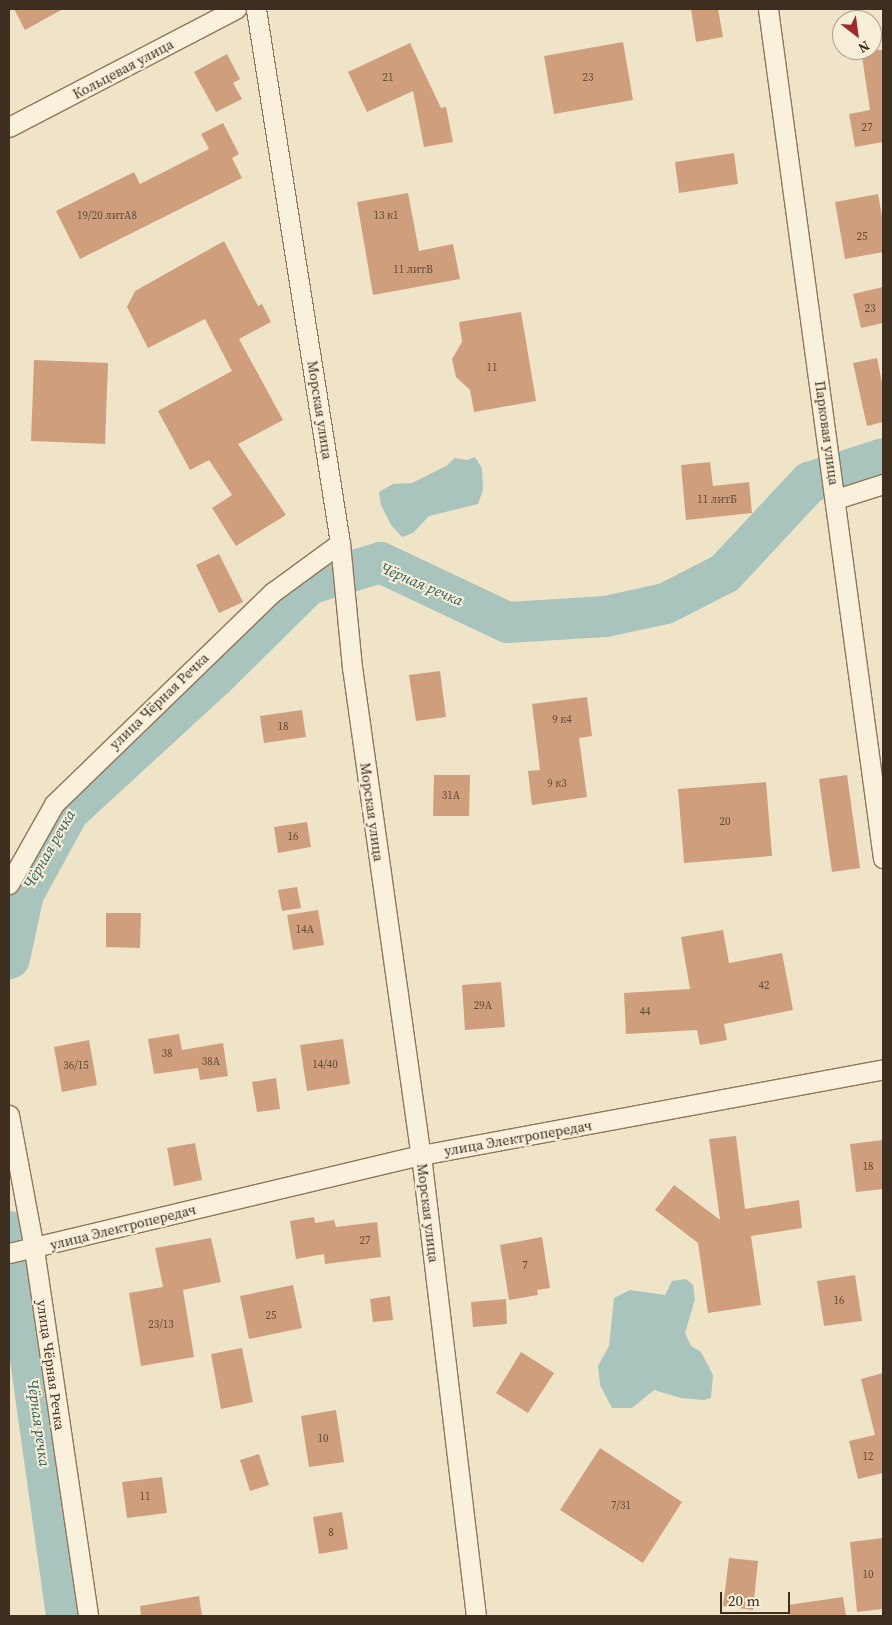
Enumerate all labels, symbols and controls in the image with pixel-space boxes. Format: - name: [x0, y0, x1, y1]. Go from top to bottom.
- north arrow: [832, 10, 882, 60]
- street label: Кольцевая улица: [70, 35, 176, 103]
- text: N: [855, 36, 873, 58]
- house number: 21: [383, 71, 393, 85]
- house number: 23: [583, 71, 593, 85]
- house number: 27: [862, 121, 872, 135]
- house number: 19/20 литА8: [77, 209, 137, 223]
- house number: 13 к1: [373, 209, 399, 223]
- house number: 25: [857, 230, 867, 244]
- house number: 11 литВ: [393, 263, 433, 277]
- house number: 23: [865, 302, 875, 316]
- street label: Морская улица: [304, 359, 336, 461]
- house number: 11: [487, 361, 497, 375]
- street label: Парковая улица: [811, 380, 843, 486]
- house number: 11 литБ: [697, 493, 737, 507]
- water label: Чёрная речка: [378, 559, 466, 609]
- street label: улица Чёрная Речка: [106, 649, 212, 753]
- house number: 9 к4: [552, 713, 572, 727]
- house number: 18: [278, 720, 288, 734]
- street label: Морская улица: [357, 761, 387, 863]
- house number: 9 к3: [547, 777, 567, 791]
- house number: 31А: [442, 789, 460, 803]
- water label: Чёрная речка: [19, 806, 79, 892]
- house number: 20: [720, 815, 730, 829]
- house number: 16: [288, 830, 298, 844]
- house number: 14А: [296, 923, 314, 937]
- house number: 42: [759, 979, 769, 993]
- house number: 29А: [474, 999, 492, 1013]
- house number: 44: [640, 1005, 650, 1019]
- house number: 38: [162, 1047, 172, 1061]
- house number: 38А: [202, 1055, 220, 1069]
- house number: 14/40: [312, 1058, 338, 1072]
- house number: 36/15: [63, 1059, 89, 1073]
- street label: улица Электропередач: [443, 1117, 593, 1159]
- house number: 18: [863, 1160, 873, 1174]
- street label: Морская улица: [414, 1163, 442, 1263]
- street label: улица Электропередач: [48, 1201, 198, 1253]
- house number: 27: [360, 1234, 370, 1248]
- house number: 7: [522, 1259, 528, 1273]
- house number: 16: [834, 1294, 844, 1308]
- street label: улица Чёрная Речка: [34, 1299, 68, 1431]
- house number: 25: [266, 1309, 276, 1323]
- house number: 23/13: [148, 1318, 174, 1332]
- water label: Чёрная речка: [24, 1378, 54, 1468]
- house number: 10: [318, 1432, 328, 1446]
- house number: 12: [863, 1450, 873, 1464]
- house number: 11: [140, 1490, 150, 1504]
- house number: 7/31: [611, 1499, 631, 1513]
- house number: 8: [328, 1526, 334, 1540]
- house number: 10: [863, 1568, 873, 1582]
- scale bar: [722, 1582, 792, 1614]
- text: 20 m: [728, 1590, 760, 1611]

